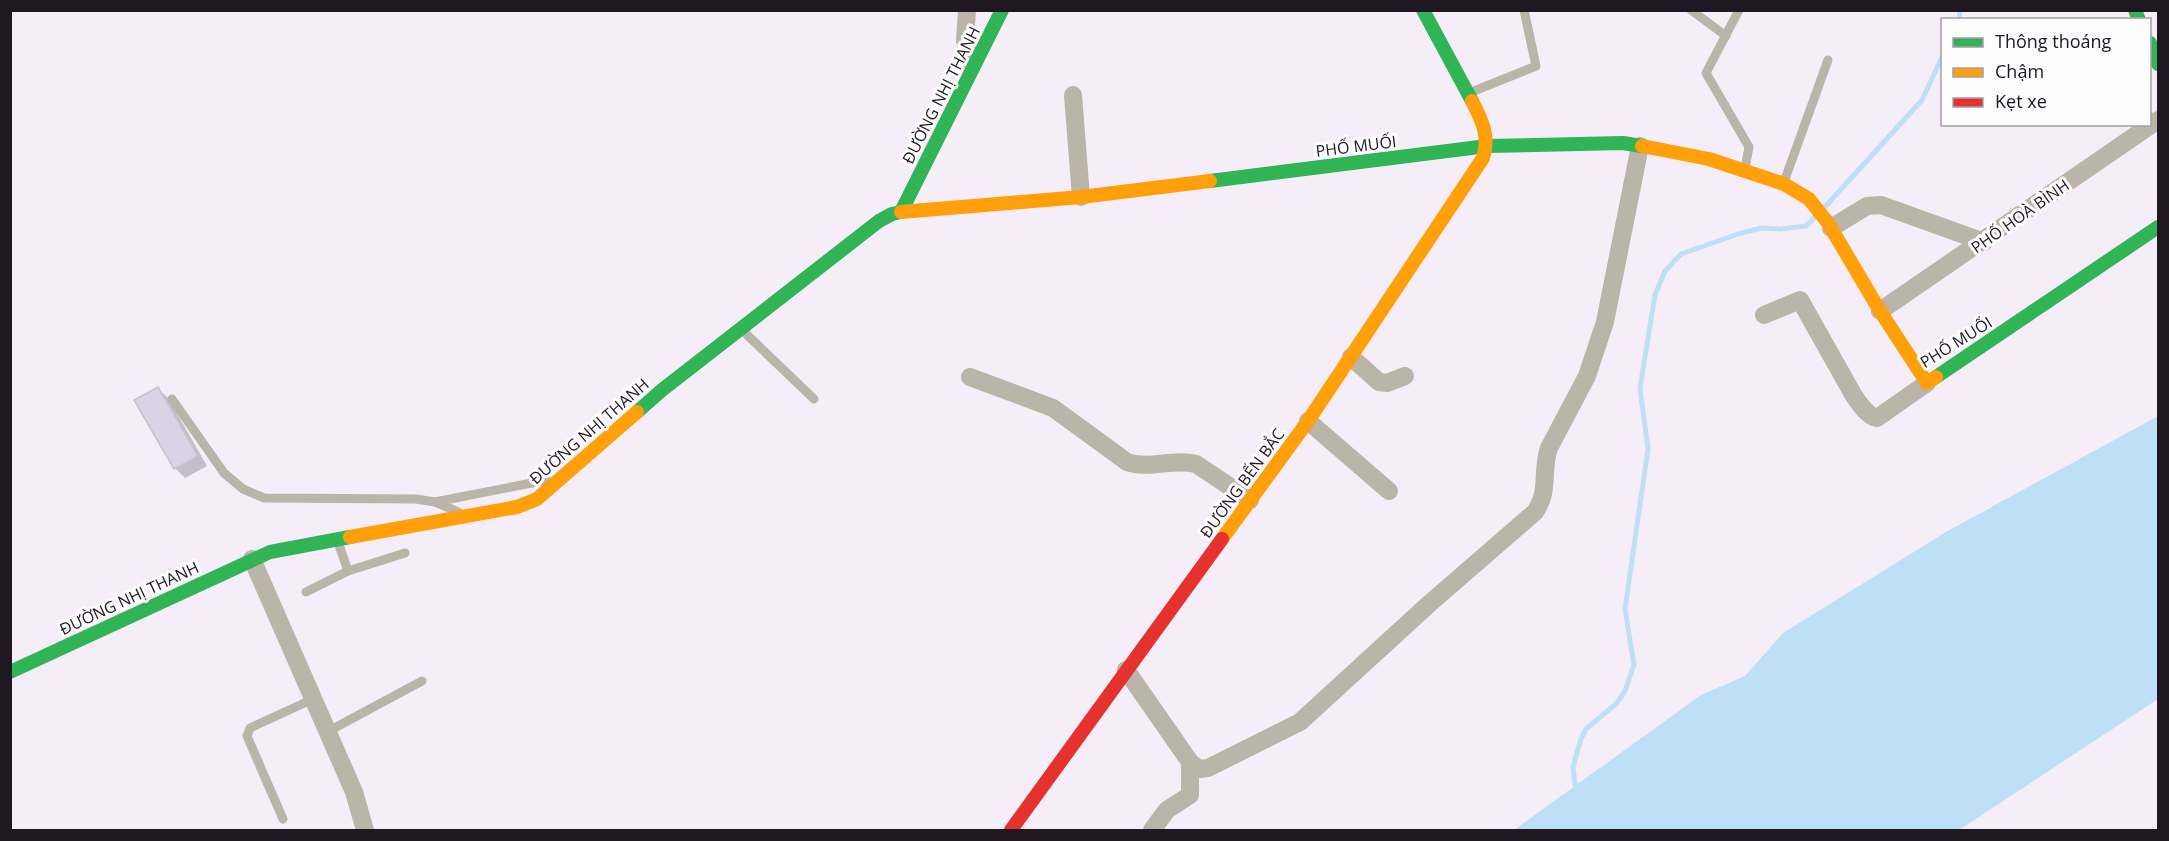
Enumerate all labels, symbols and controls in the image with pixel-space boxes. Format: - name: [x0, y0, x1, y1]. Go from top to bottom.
- legend: [1941, 18, 2151, 126]
- street label: ĐƯỜNG NHỊ THANH: [897, 23, 985, 167]
- text: Thông thoáng: [1995, 29, 2112, 53]
- text: Chậm: [1995, 59, 2044, 83]
- text: Kẹt xe: [1995, 89, 2047, 113]
- street label: PHỐ MUỐI: [1314, 130, 1398, 162]
- street label: PHỐ HOÀ BÌNH: [1967, 174, 2073, 258]
- street label: PHỐ MUỐI: [1916, 311, 1996, 373]
- street label: ĐƯỜNG NHỊ THANH: [525, 373, 653, 489]
- street label: ĐƯỜNG BẾN BẮC: [1195, 424, 1289, 542]
- street label: ĐƯỜNG NHỊ THANH: [56, 556, 202, 640]

